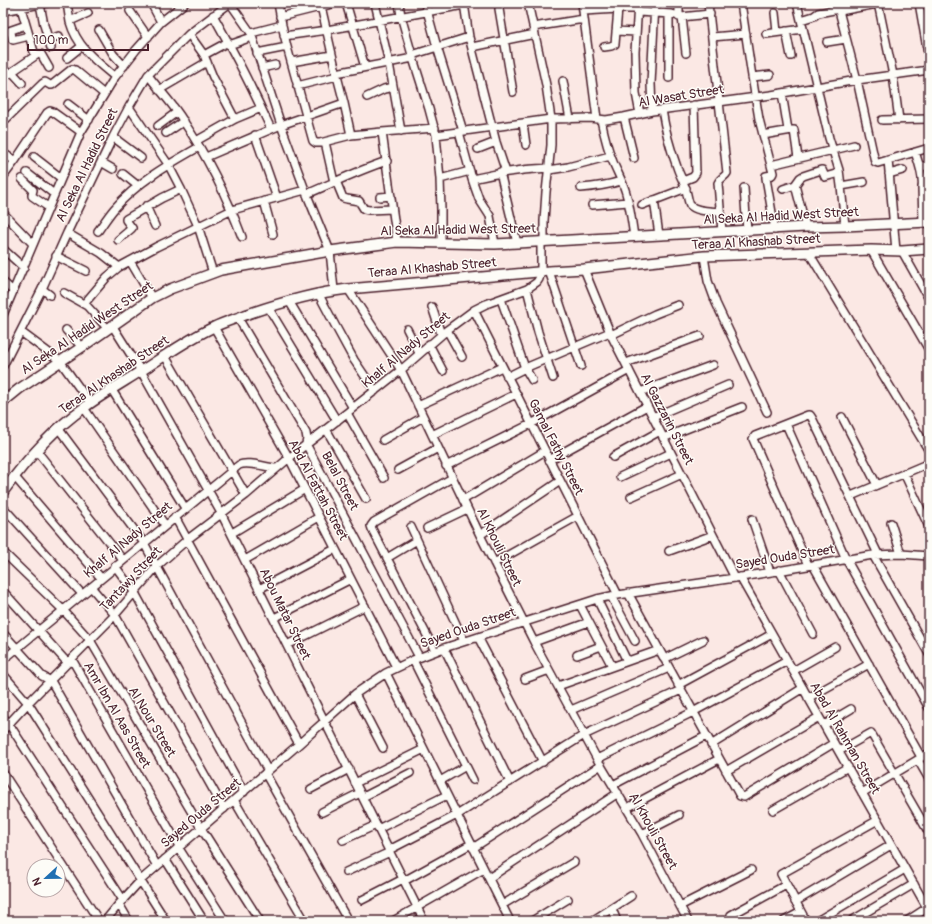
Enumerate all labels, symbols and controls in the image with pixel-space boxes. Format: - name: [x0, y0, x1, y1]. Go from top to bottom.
- scale bar: [28, 26, 148, 52]
- text: 100 m: [34, 33, 69, 48]
- street label: Al Wasat Street: [637, 81, 726, 111]
- street label: Al Seka Al Hadid Street: [53, 105, 122, 224]
- street label: Al Seka Al Hadid West Street: [703, 204, 860, 228]
- street label: Al Seka Al Hadid West Street: [380, 221, 537, 239]
- street label: Teraa Al Khashab Street: [691, 231, 822, 253]
- street label: Teraa Al Khashab Street: [367, 254, 498, 282]
- street label: Al Seka Al Hadid West Street: [18, 277, 157, 378]
- street label: Khalf Al Nady Street: [359, 308, 454, 392]
- street label: Teraa Al Khashab Street: [56, 332, 173, 418]
- street label: Al Gazzarin Street: [637, 370, 697, 468]
- street label: Gamal Fathy Street: [525, 396, 587, 498]
- street label: Abd Al Fattah Street: [285, 437, 352, 544]
- street label: Belal Street: [318, 449, 362, 514]
- street label: Khalf Al Nady Street: [81, 498, 176, 582]
- street label: Al Khouli Street: [473, 505, 525, 590]
- street label: Sayed Ouda Street: [734, 541, 836, 573]
- street label: Tantawy Street: [97, 543, 166, 615]
- street label: Abou Matar Street: [256, 565, 314, 663]
- street label: Sayed Ouda Street: [418, 604, 519, 652]
- street label: Amr Ibn Al Aas Street: [80, 659, 154, 772]
- street label: Abad Al Rahman Street: [806, 679, 884, 798]
- street label: Al Nour Street: [125, 684, 180, 761]
- street label: Sayed Ouda Street: [158, 774, 245, 851]
- street label: Al Khouli Street: [625, 790, 681, 873]
- north arrow: [26, 858, 66, 898]
- text: N: [30, 875, 45, 887]

